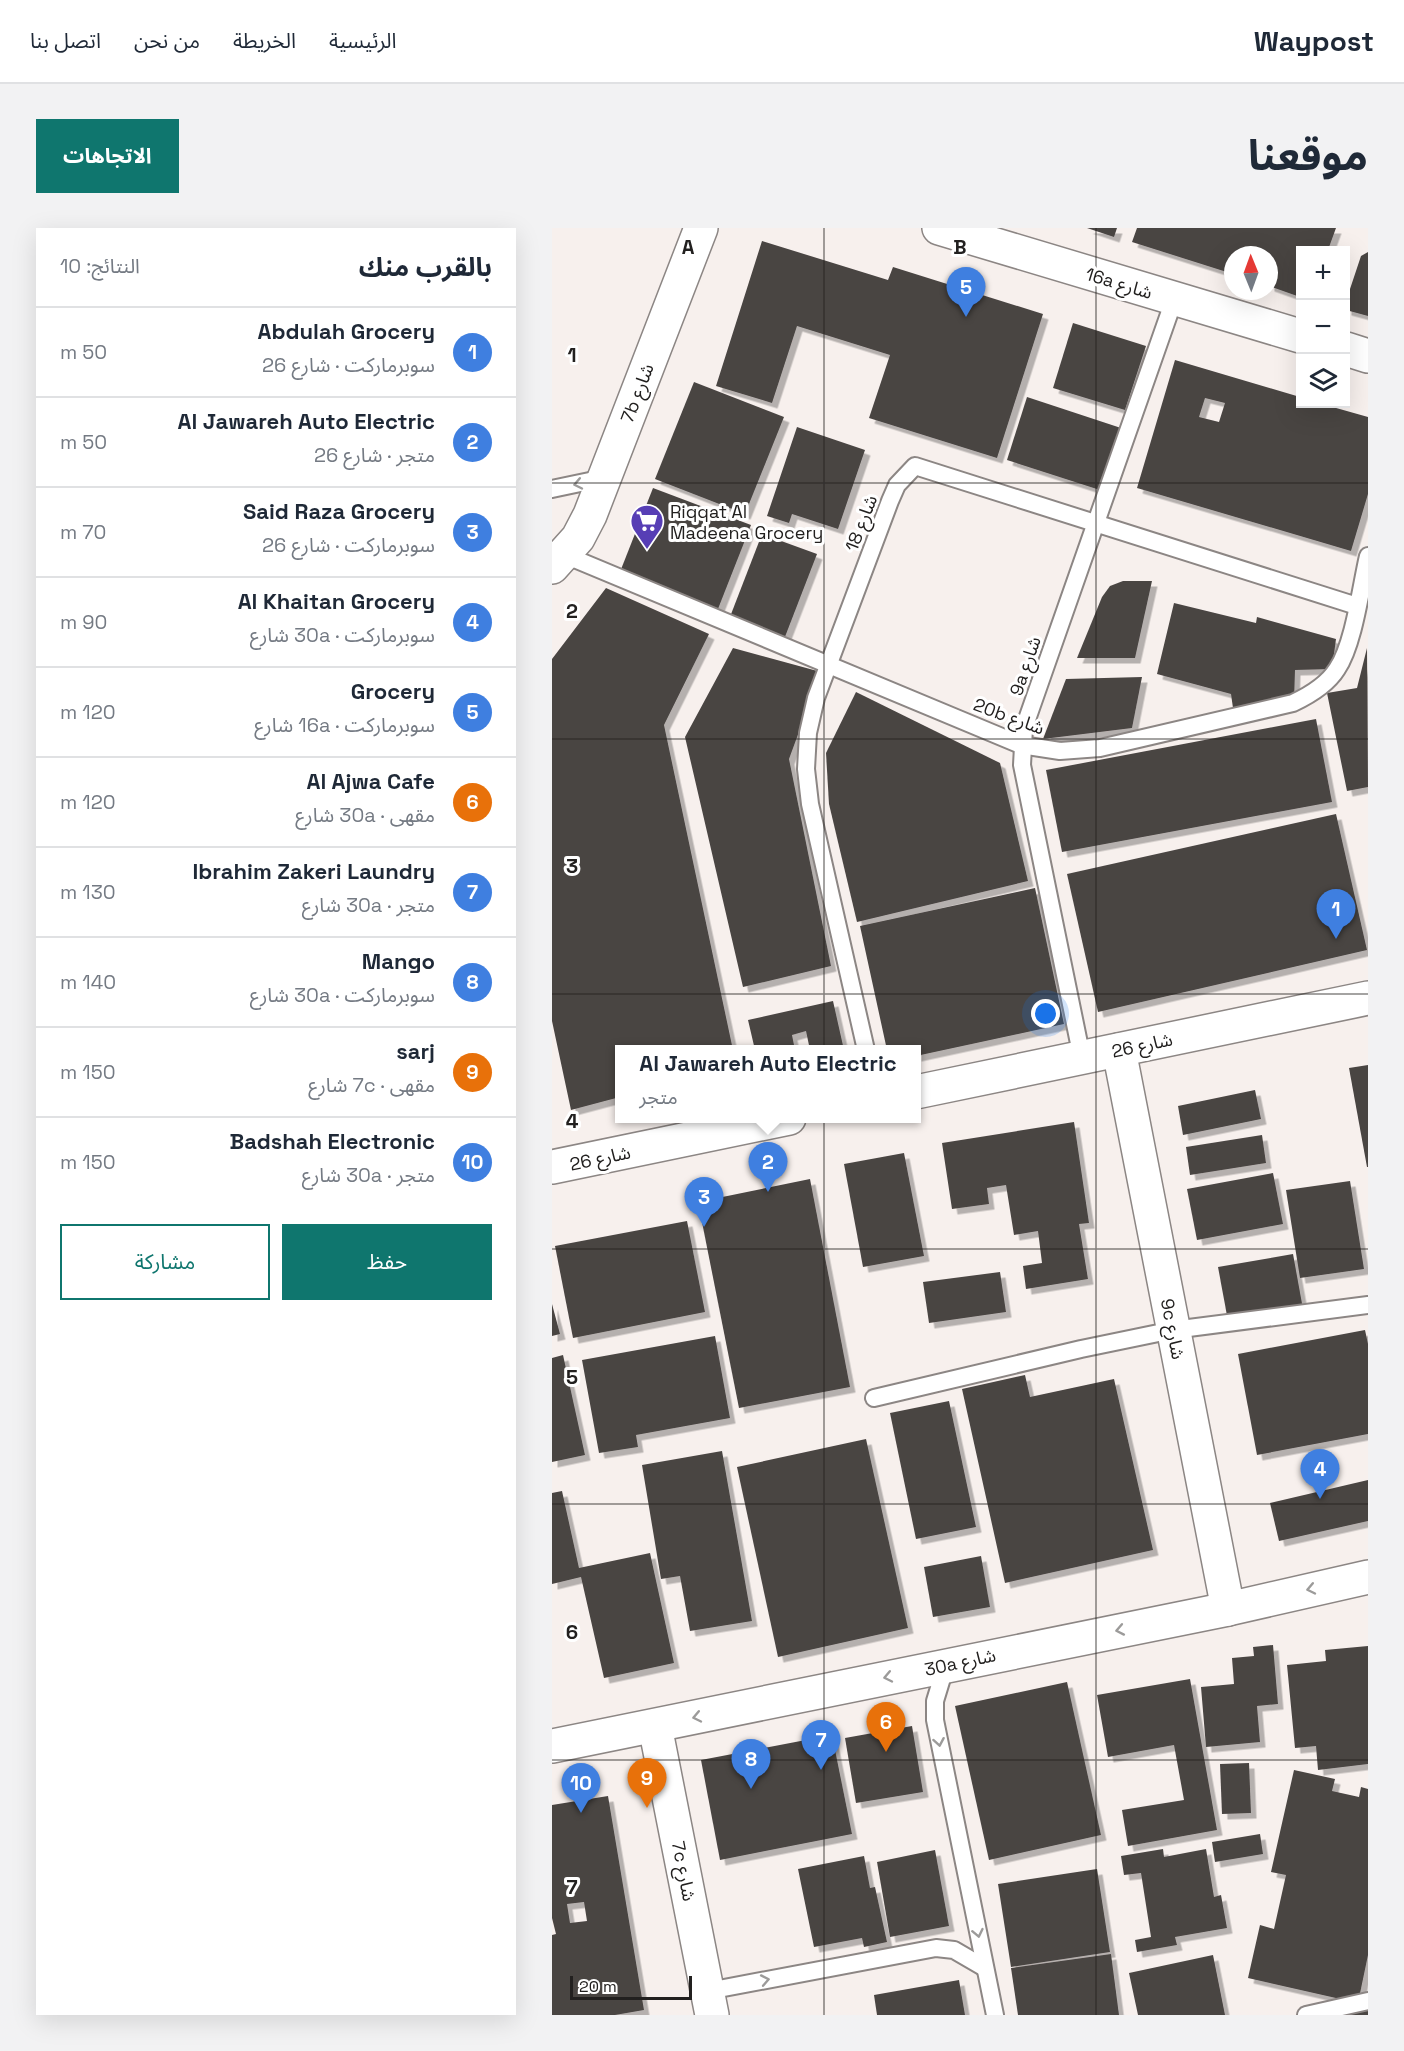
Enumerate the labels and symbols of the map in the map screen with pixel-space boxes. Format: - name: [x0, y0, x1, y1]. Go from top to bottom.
- text: A: [682, 234, 695, 260]
- text: B: [953, 234, 967, 260]
- north arrow: [1224, 246, 1278, 300]
- street label: 16a شارع: [1082, 262, 1155, 307]
- pin: 5: [946, 268, 986, 317]
- text: 1: [567, 342, 577, 368]
- street label: 7b شارع: [615, 360, 662, 427]
- one-way arrow: [573, 476, 583, 489]
- street label: شارع 18: [840, 492, 885, 555]
- place label: Riqqat Al Madeena Grocery: [670, 500, 823, 544]
- supermarket icon: Riqqat Al Madeena Grocery: [629, 503, 665, 550]
- text: 2: [566, 598, 578, 624]
- street label: 9a شارع: [1004, 633, 1049, 700]
- street label: 20b شارع: [969, 693, 1048, 742]
- text: 3: [566, 853, 578, 879]
- pin: 1: [1316, 890, 1356, 939]
- your location: [1031, 999, 1060, 1028]
- street label: شارع 26: [1109, 1027, 1175, 1066]
- text: 4: [566, 1108, 579, 1134]
- street label: شارع 26: [567, 1140, 633, 1179]
- pin: 2: [748, 1142, 788, 1192]
- pin: 3: [684, 1178, 724, 1227]
- street label: 9c شارع: [1153, 1297, 1190, 1362]
- text: 5: [566, 1364, 578, 1390]
- pin: 4: [1300, 1450, 1340, 1499]
- one-way arrow: [1306, 1582, 1316, 1595]
- text: 6: [566, 1619, 578, 1645]
- one-way arrow: [1115, 1623, 1125, 1636]
- street label: 30a شارع: [922, 1643, 998, 1684]
- one-way arrow: [883, 1670, 893, 1683]
- pin: 6: [866, 1702, 906, 1752]
- one-way arrow: [692, 1710, 702, 1723]
- pin: 7: [802, 1720, 840, 1770]
- one-way arrow: [932, 1737, 945, 1747]
- pin: 8: [732, 1740, 770, 1789]
- pin: 9: [628, 1758, 667, 1808]
- pin: 10: [561, 1764, 600, 1813]
- street label: 7c شارع: [664, 1839, 701, 1904]
- text: 7: [566, 1874, 578, 1900]
- one-way arrow: [971, 1928, 984, 1938]
- scale bar: [570, 1973, 692, 2000]
- one-way arrow: [760, 1974, 770, 1987]

